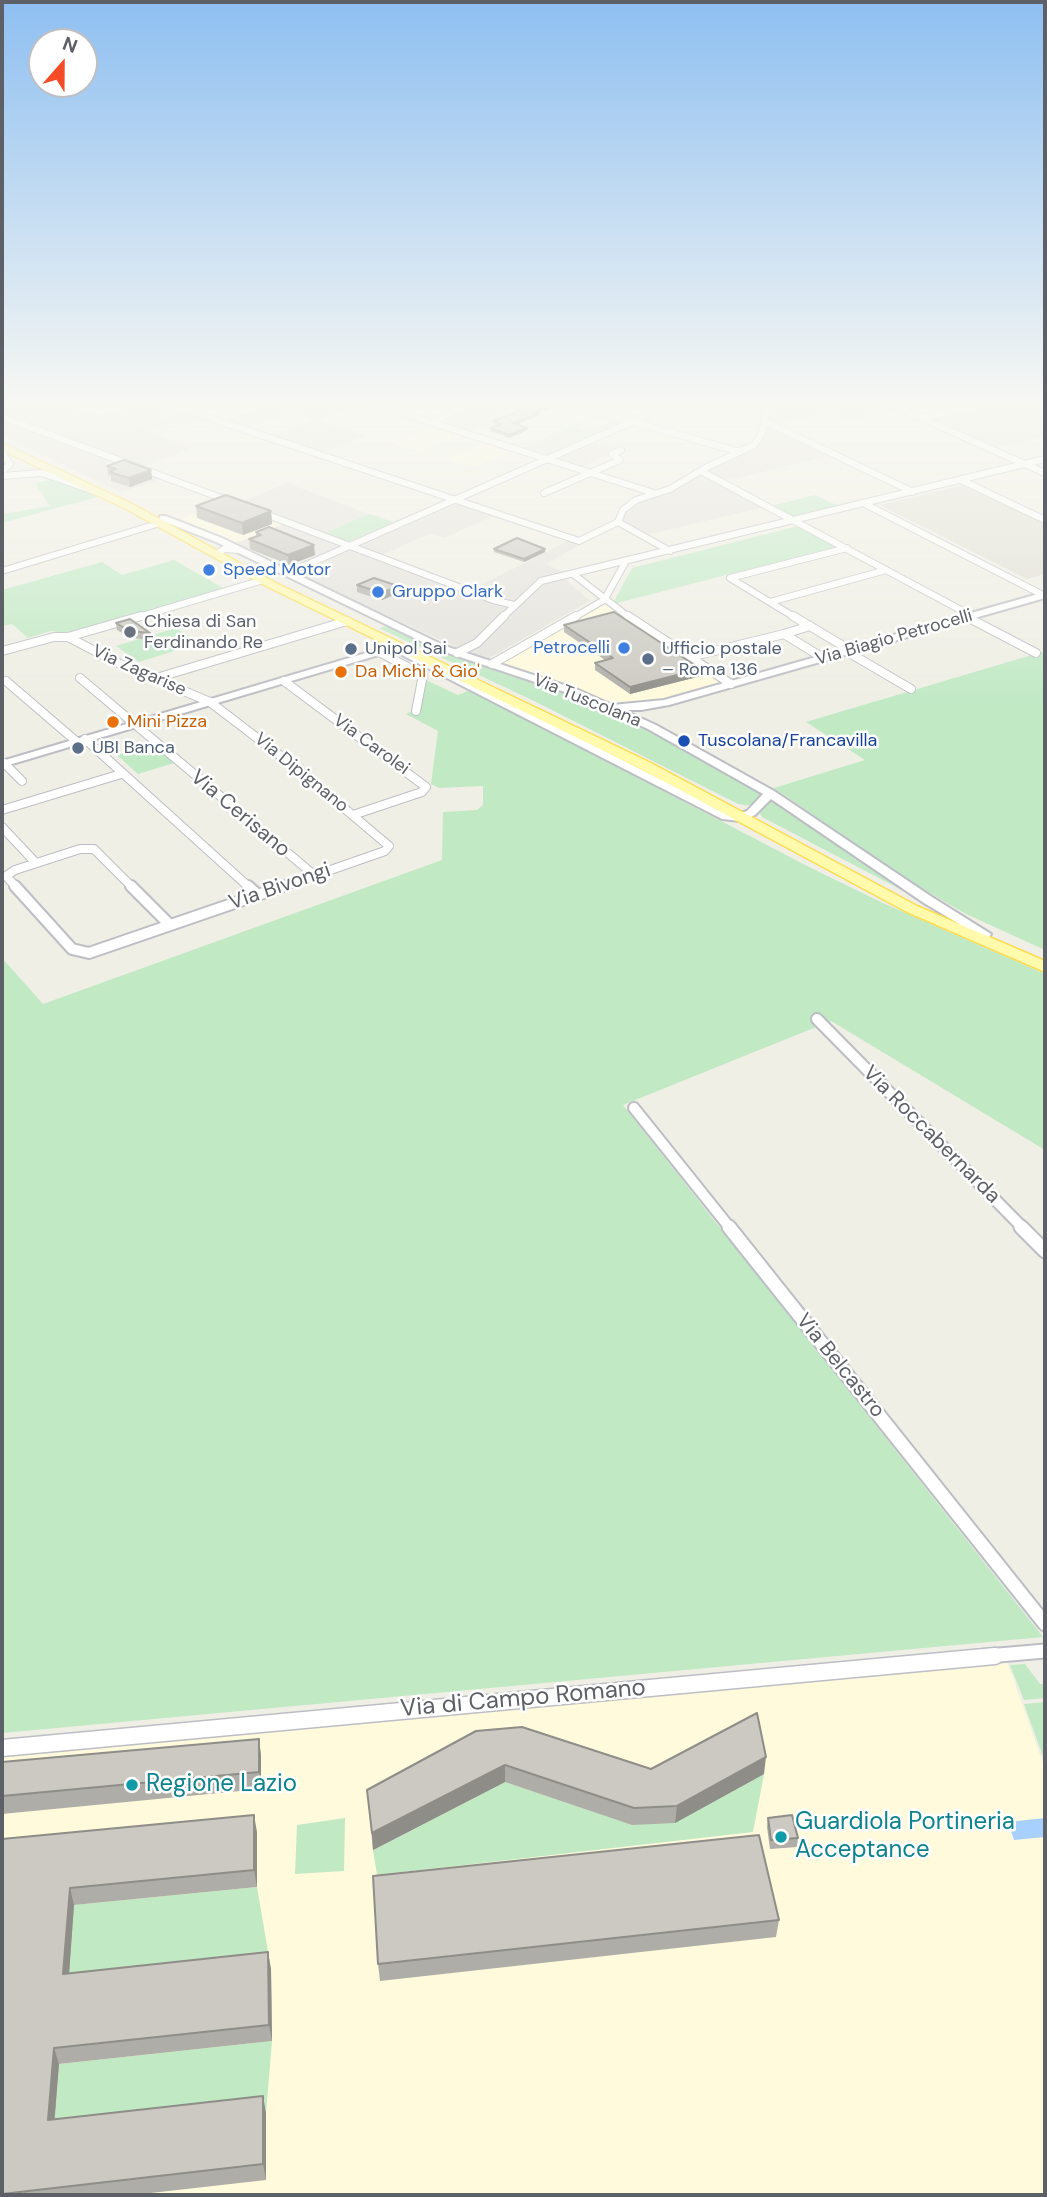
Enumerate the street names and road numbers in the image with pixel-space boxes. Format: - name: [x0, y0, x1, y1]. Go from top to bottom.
- street label: Via Biagio Petrocelli: [813, 605, 975, 671]
- street label: Via Zagarise: [89, 641, 189, 701]
- street label: Via Tuscolana: [530, 670, 644, 732]
- street label: Via Carolei: [329, 710, 413, 780]
- street label: Via Dipignano: [250, 729, 352, 817]
- street label: Via Cerisano: [185, 765, 295, 863]
- street label: Via Bivongi: [226, 858, 334, 916]
- street label: Via Roccabernarda: [857, 1061, 1005, 1209]
- street label: Via Belcastro: [790, 1309, 890, 1423]
- street label: Via di Campo Romano: [399, 1674, 647, 1724]

